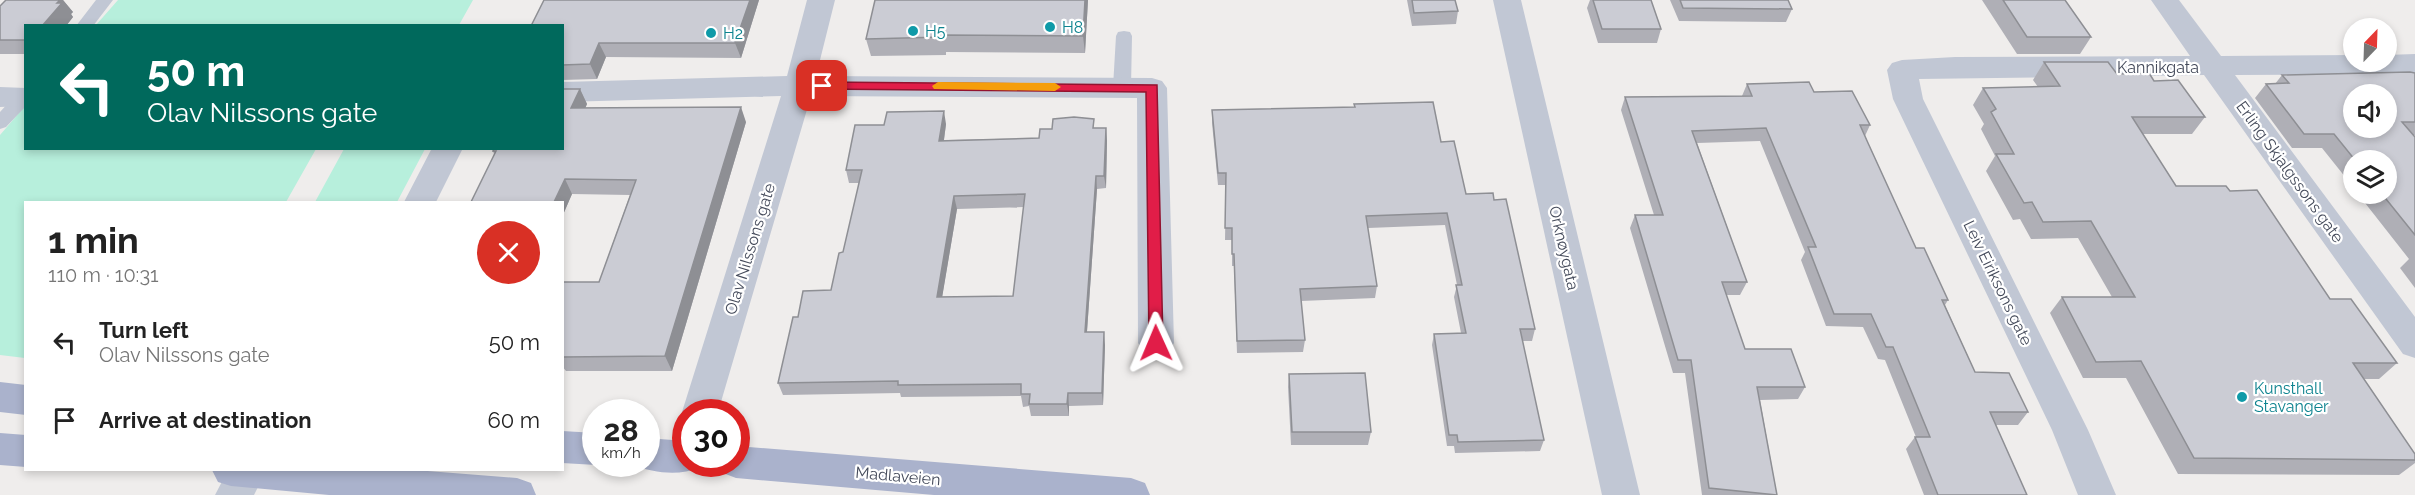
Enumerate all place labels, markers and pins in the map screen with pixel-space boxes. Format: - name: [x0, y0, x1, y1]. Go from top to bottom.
- place label: H8: [1062, 18, 1083, 37]
- marker: H8: [1043, 20, 1057, 34]
- place label: H5: [925, 22, 946, 41]
- place label: H2: [723, 24, 743, 43]
- marker: H5: [906, 24, 920, 38]
- marker: H2: [704, 26, 718, 40]
- pin: [796, 60, 847, 111]
- place label: Kunsthall Stavanger: [2254, 379, 2329, 416]
- marker: Kunsthall Stavanger: [2235, 390, 2249, 404]

